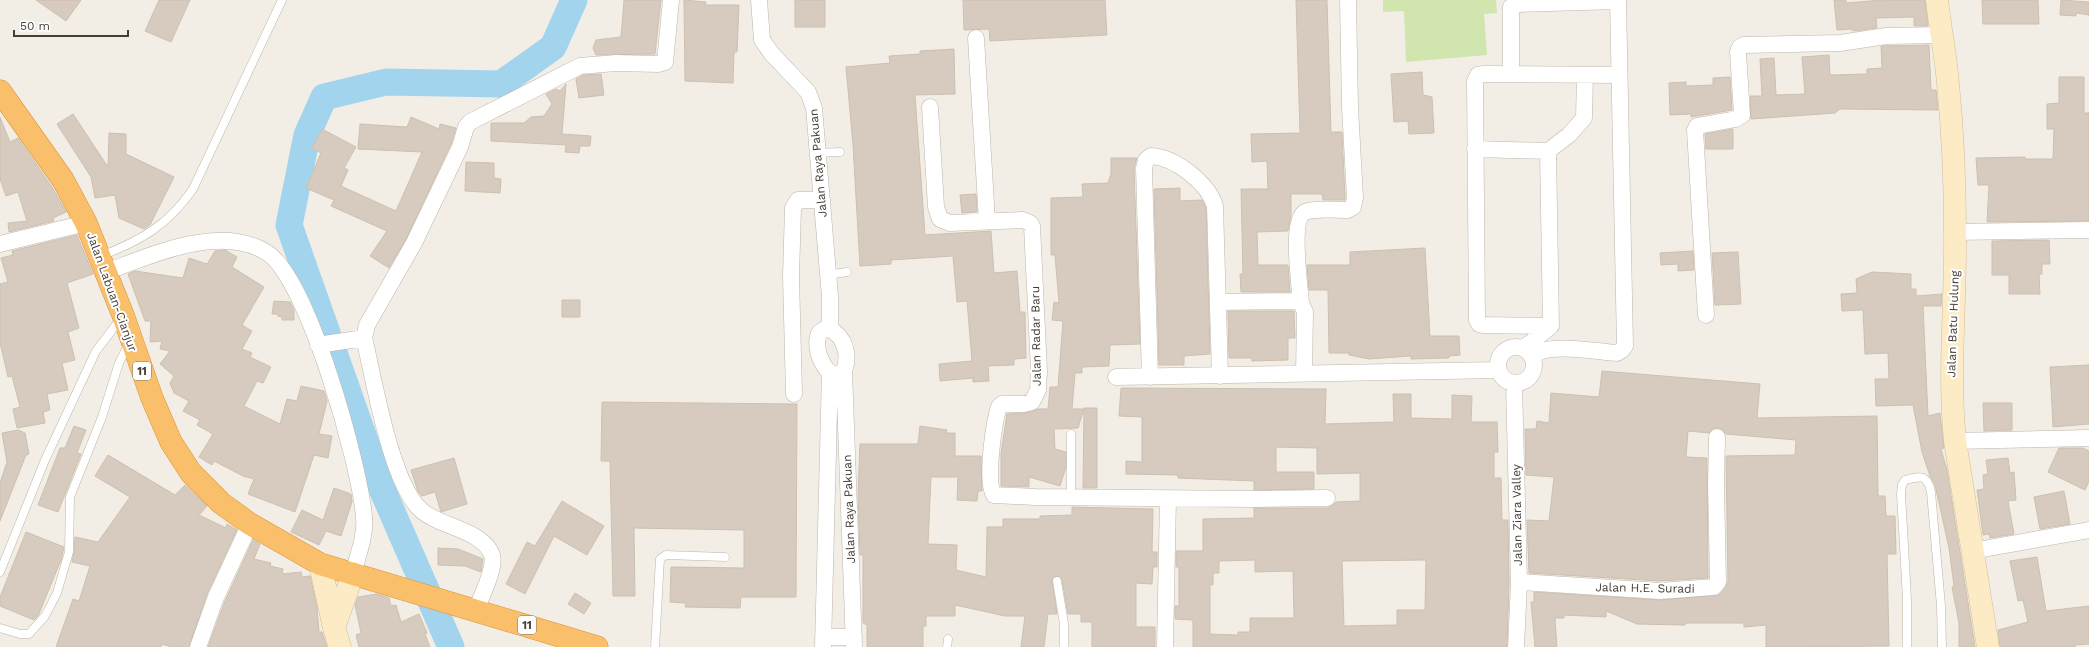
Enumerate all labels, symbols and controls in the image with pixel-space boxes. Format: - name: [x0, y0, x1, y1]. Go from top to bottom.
- scale bar: [14, 12, 128, 38]
- text: 50 m: [20, 19, 50, 33]
- street label: Jalan Raya Pakuan: [806, 108, 830, 218]
- street label: Jalan Labuan-Cianjur: [84, 231, 140, 354]
- street label: Jalan Batu Hulung: [1944, 270, 1962, 378]
- street label: Jalan Radar Baru: [1028, 286, 1044, 386]
- road number: 11: [133, 362, 151, 380]
- street label: Jalan Raya Pakuan: [840, 454, 858, 564]
- street label: Jalan Ziara Valley: [1509, 463, 1525, 566]
- street label: Jalan H.E. Suradi: [1595, 580, 1695, 596]
- road number: 11: [518, 616, 536, 634]

